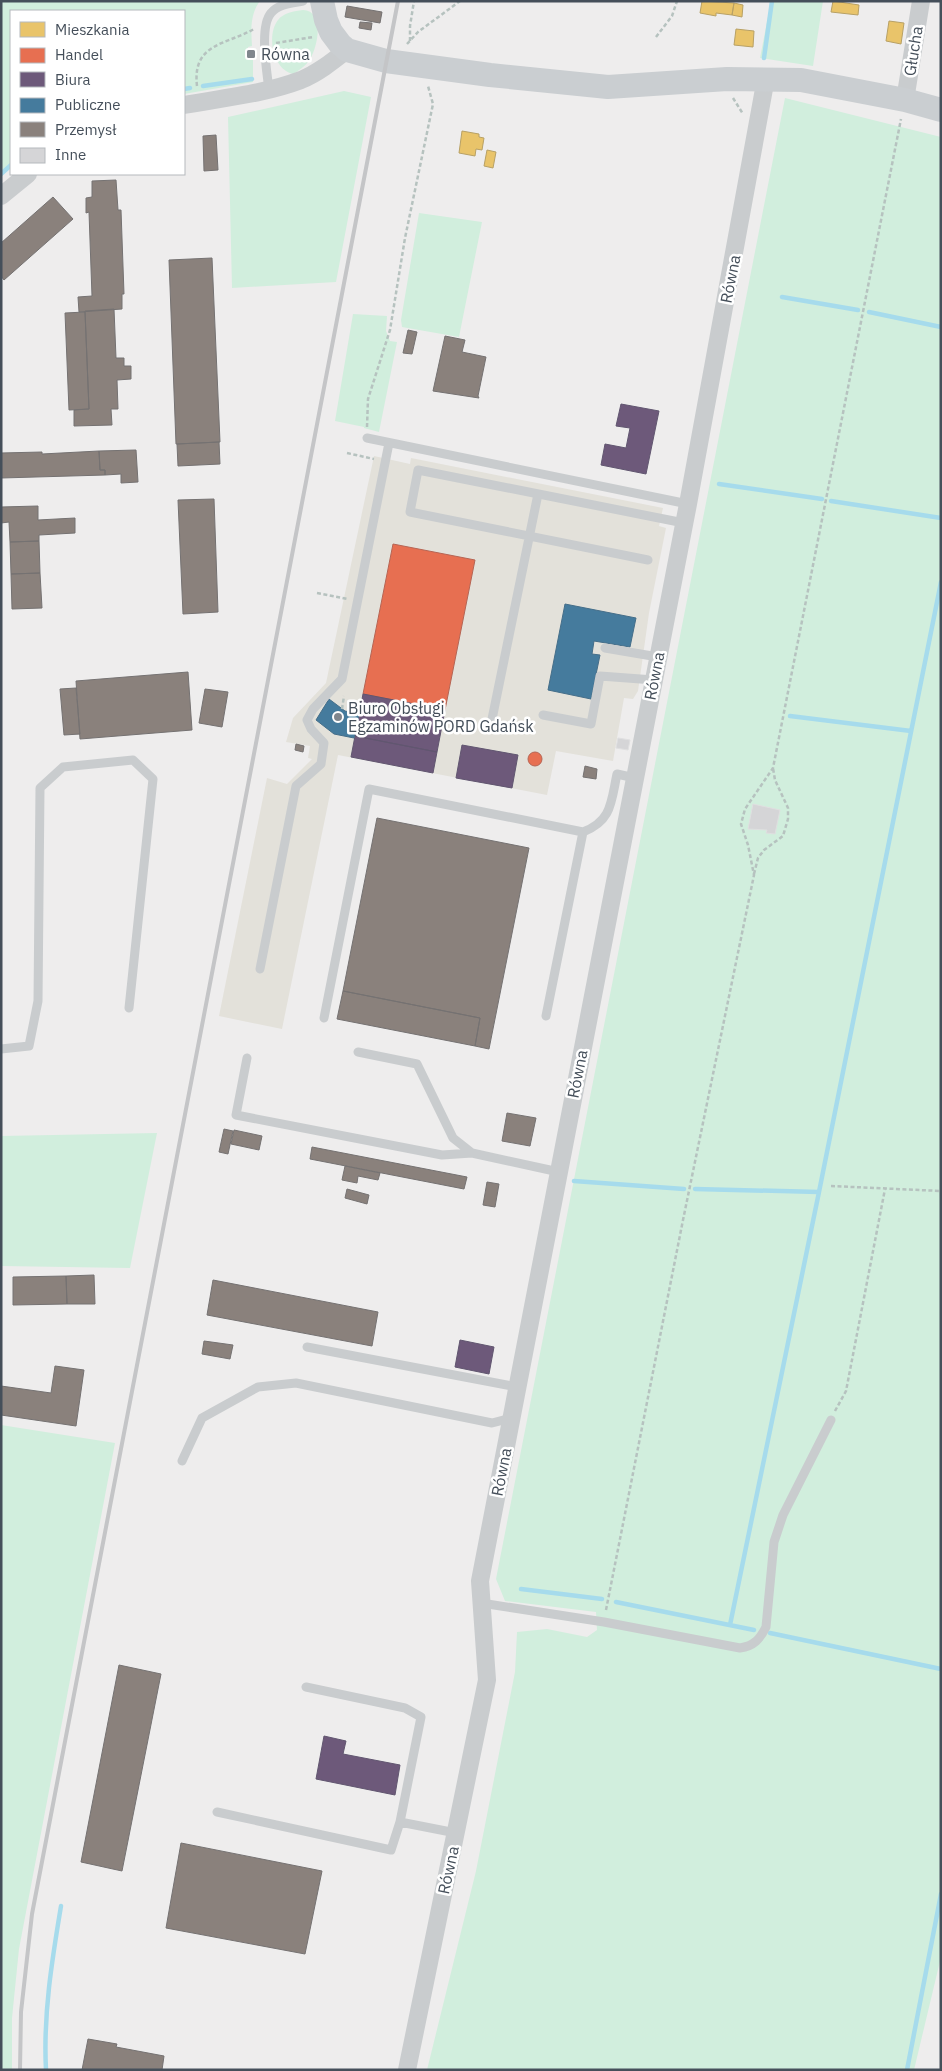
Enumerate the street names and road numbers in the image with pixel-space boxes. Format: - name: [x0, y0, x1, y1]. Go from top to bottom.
- street label: Głucha: [899, 24, 927, 77]
- street label: Równa: [716, 253, 745, 305]
- street label: Równa: [640, 650, 669, 702]
- street label: Równa: [563, 1048, 592, 1100]
- street label: Równa: [487, 1446, 516, 1498]
- street label: Równa: [433, 1844, 463, 1896]

